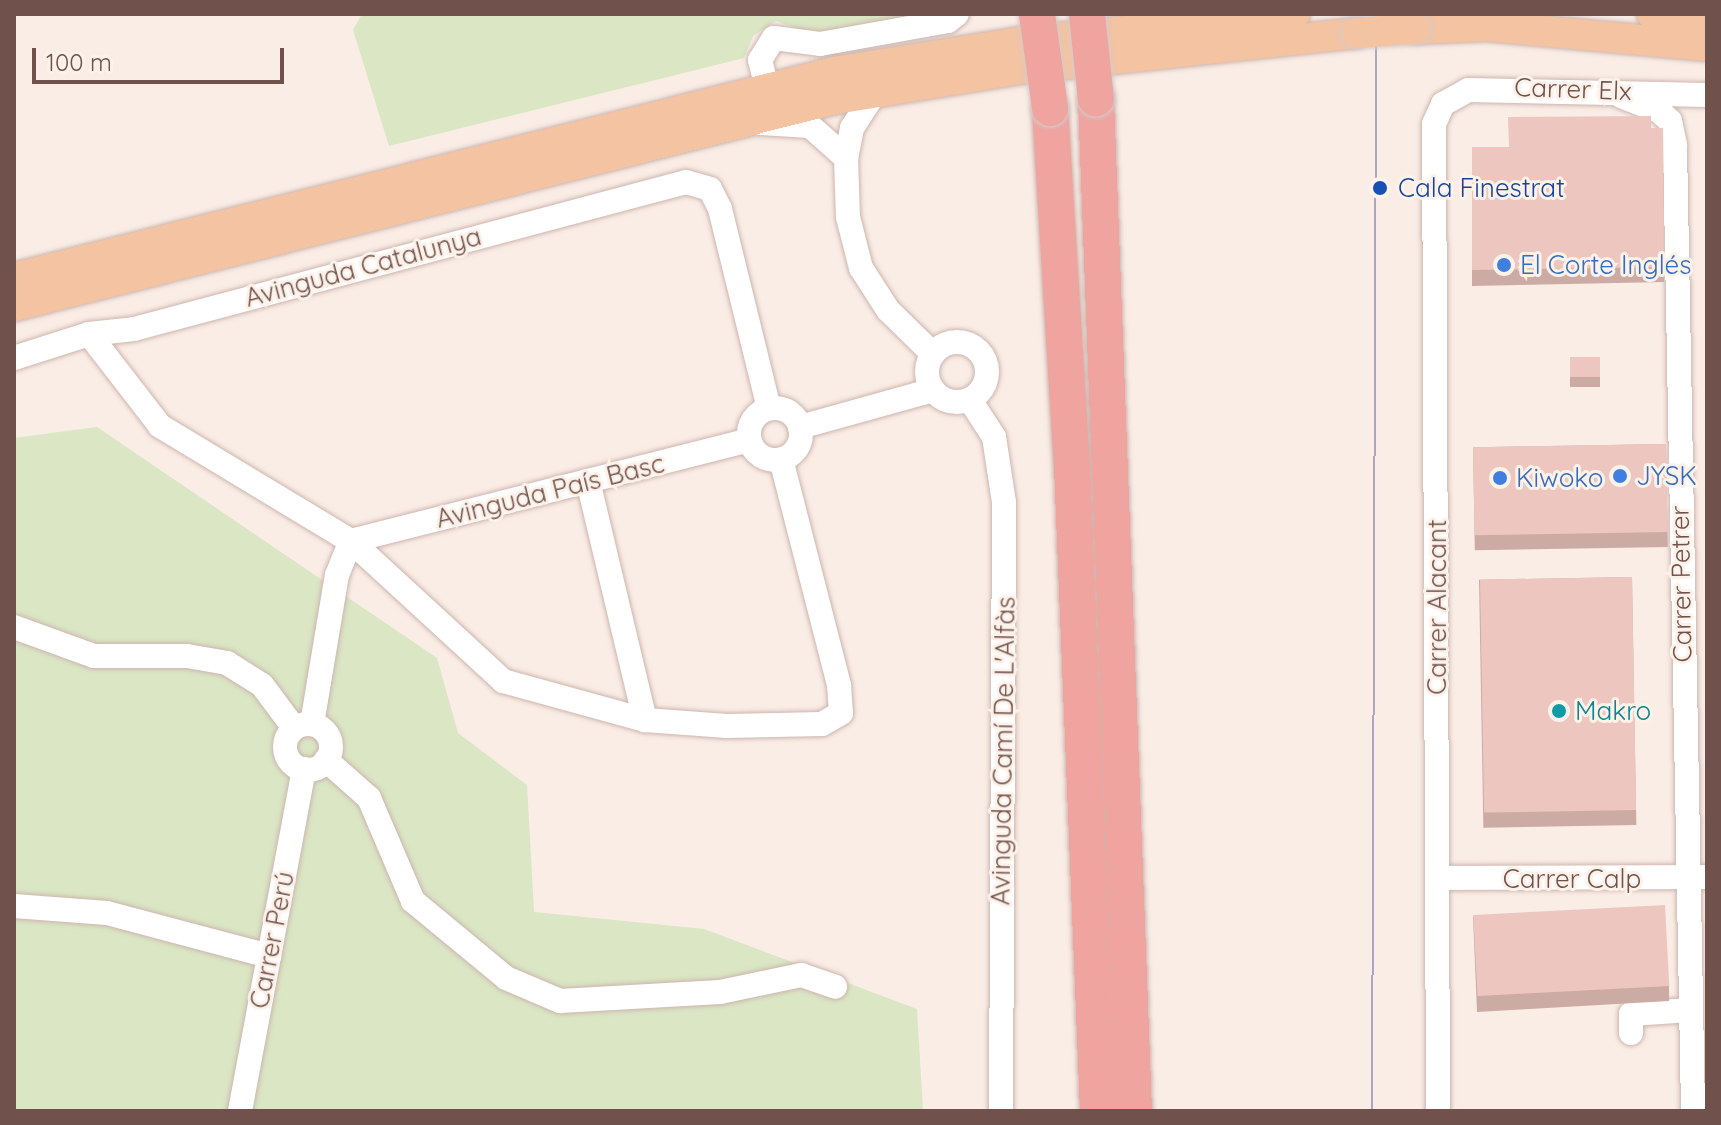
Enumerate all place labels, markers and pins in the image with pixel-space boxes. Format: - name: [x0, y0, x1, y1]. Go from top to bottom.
- place label: Cala Finestrat: [1398, 172, 1565, 204]
- marker: Cala Finestrat: [1369, 177, 1391, 199]
- place label: El Corte Inglés: [1520, 249, 1691, 281]
- marker: El Corte Inglés: [1495, 256, 1513, 274]
- place label: JYSK: [1636, 460, 1697, 492]
- place label: Kiwoko: [1516, 462, 1603, 494]
- marker: JYSK: [1611, 467, 1629, 485]
- marker: Kiwoko: [1491, 469, 1509, 487]
- place label: Makro: [1575, 695, 1651, 727]
- marker: Makro: [1550, 702, 1568, 720]

